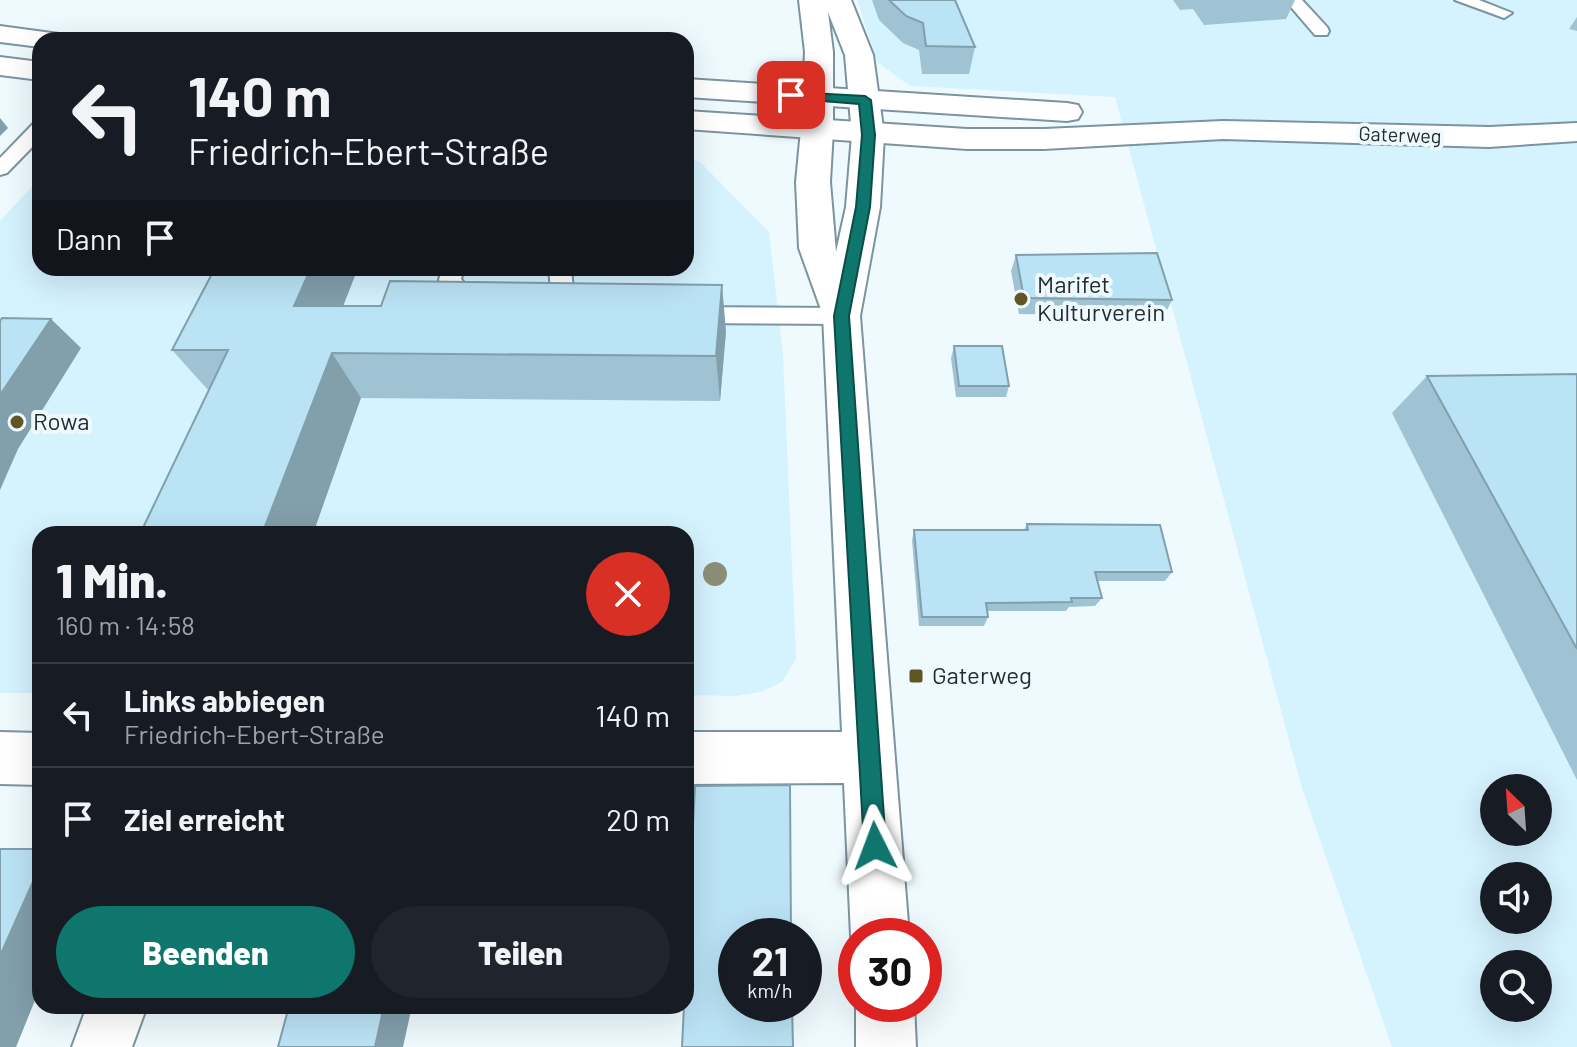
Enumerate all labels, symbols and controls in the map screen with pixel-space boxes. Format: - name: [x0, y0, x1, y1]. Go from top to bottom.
- text: 140 m: [188, 61, 332, 128]
- pin: [757, 61, 825, 129]
- icon: left: [56, 64, 160, 168]
- icon: arrive: [769, 73, 813, 117]
- street label: Gaterweg: [1358, 121, 1442, 147]
- text: Friedrich-Ebert-Straße: [188, 129, 549, 172]
- icon: arrive: [138, 216, 182, 260]
- text: Dann: [56, 220, 122, 256]
- place label: Marifet Kulturverein: [1037, 269, 1165, 326]
- marker: Marifet Kulturverein: [1012, 290, 1030, 308]
- place label: Rowa: [33, 406, 90, 435]
- marker: Rowa: [8, 413, 26, 431]
- text: 1 Min.: [56, 550, 168, 608]
- button: close: [586, 552, 670, 636]
- text: 160 m · 14:58: [56, 609, 195, 640]
- place label: Gaterweg: [932, 660, 1032, 689]
- marker: Gaterweg: [907, 667, 925, 685]
- text: Links abbiegen: [124, 682, 325, 718]
- icon: left: [56, 693, 100, 737]
- text: 140 m: [595, 697, 670, 733]
- text: Friedrich-Ebert-Straße: [124, 718, 385, 749]
- north arrow: [1480, 774, 1552, 846]
- map controls: [1480, 774, 1552, 1022]
- icon: arrive: [56, 797, 100, 841]
- text: Ziel erreicht: [124, 801, 285, 837]
- text: 20 m: [606, 801, 670, 837]
- position arrow: [833, 804, 917, 888]
- button: sound: [1480, 862, 1552, 934]
- button: Beenden: [56, 906, 355, 998]
- button: Teilen: [371, 906, 670, 998]
- speed limit sign: 30: [838, 918, 942, 1022]
- text: 21: [752, 936, 788, 984]
- button: search: [1480, 950, 1552, 1022]
- text: km/h: [747, 978, 793, 1002]

